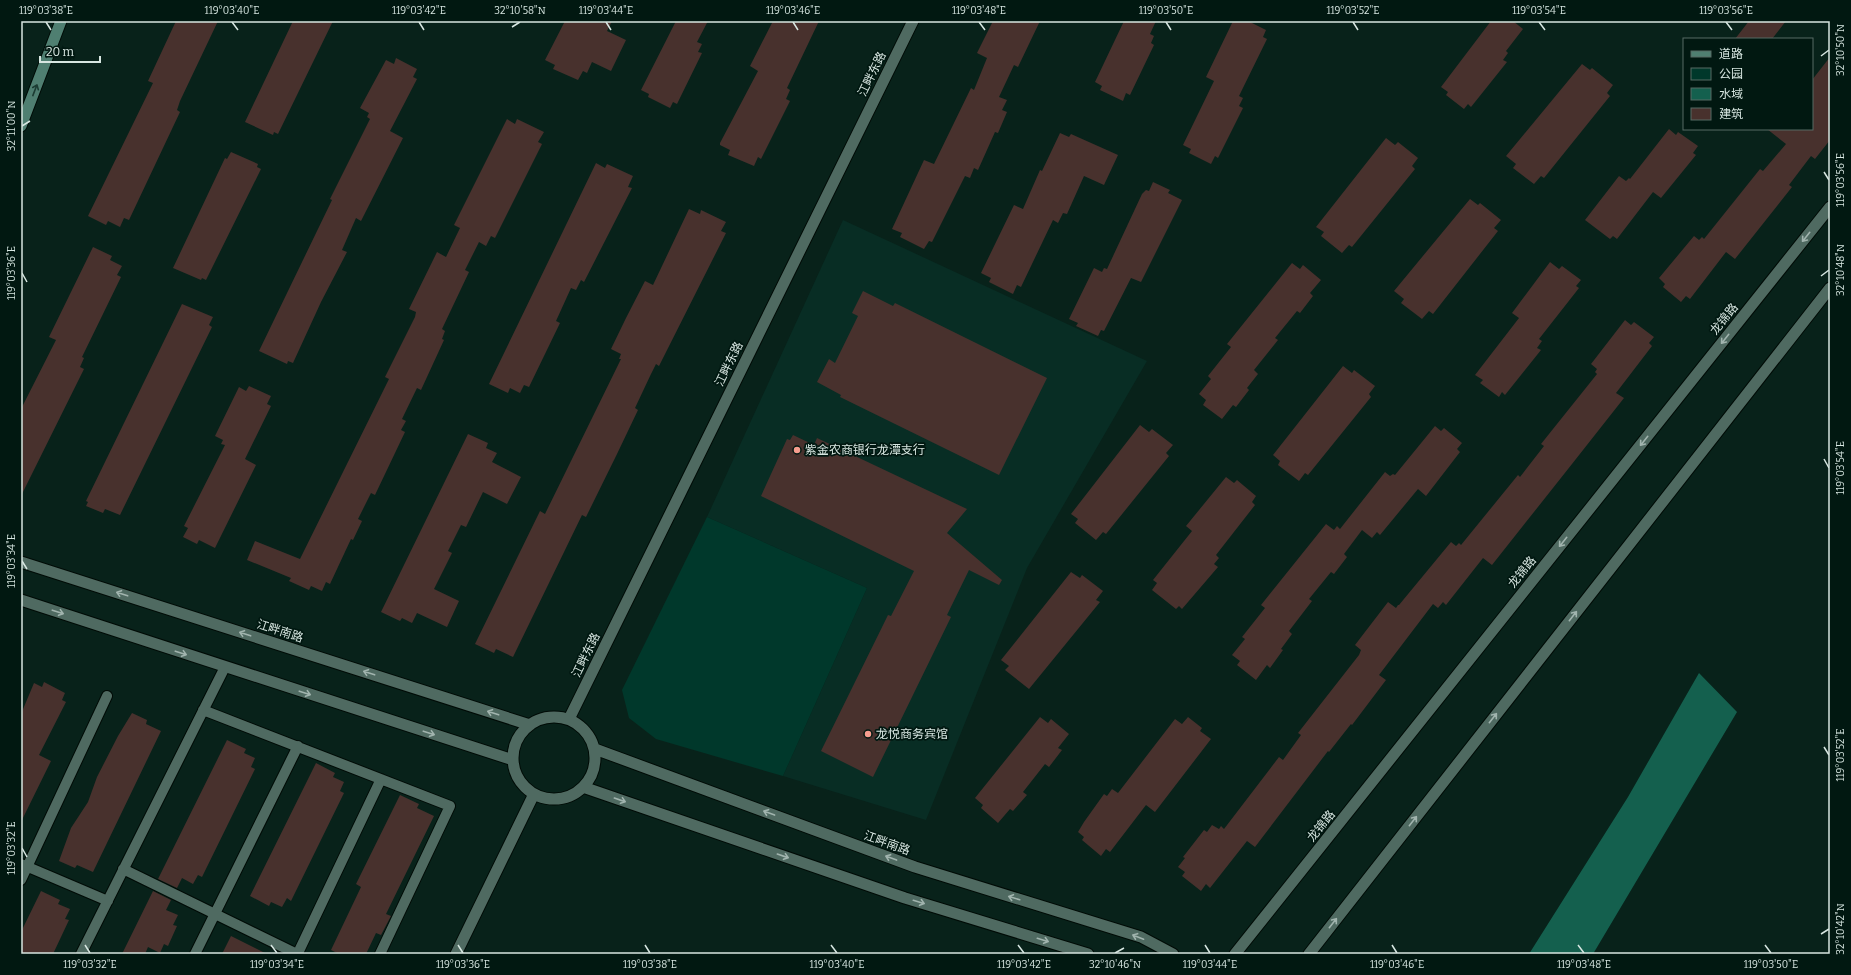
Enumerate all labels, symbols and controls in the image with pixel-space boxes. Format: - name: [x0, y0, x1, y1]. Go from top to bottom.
- text: 119°03'38"E: [19, 5, 73, 17]
- text: 119°03'40"E: [205, 5, 259, 17]
- text: 119°03'42"E: [392, 5, 446, 17]
- text: 32°10'58"N: [494, 5, 546, 17]
- text: 119°03'44"E: [579, 5, 633, 17]
- text: 119°03'46"E: [766, 5, 820, 17]
- text: 119°03'48"E: [952, 5, 1006, 17]
- text: 119°03'50"E: [1139, 5, 1193, 17]
- text: 119°03'52"E: [1326, 5, 1380, 17]
- text: 119°03'54"E: [1512, 5, 1566, 17]
- text: 119°03'56"E: [1699, 5, 1753, 17]
- text: 32°10'50"N: [1835, 24, 1847, 76]
- scale bar: [40, 38, 100, 64]
- legend: [1683, 38, 1813, 130]
- text: 20 m: [46, 45, 75, 59]
- text: 道路: [1719, 47, 1743, 61]
- street label: 江畔东路: [855, 49, 889, 99]
- text: 公园: [1719, 67, 1743, 81]
- one-way arrow: [31, 84, 39, 96]
- text: 水域: [1719, 87, 1743, 101]
- text: 32°11'00"N: [6, 101, 18, 151]
- text: 建筑: [1719, 107, 1743, 121]
- text: 119°03'56"E: [1835, 153, 1847, 207]
- one-way arrow: [1801, 232, 1810, 243]
- text: 32°10'48"N: [1835, 244, 1847, 296]
- text: 119°03'36"E: [6, 246, 18, 300]
- street label: 龙锦路: [1707, 301, 1741, 337]
- one-way arrow: [1720, 333, 1729, 344]
- street label: 江畔东路: [712, 339, 746, 389]
- one-way arrow: [1639, 435, 1648, 446]
- text: 119°03'54"E: [1835, 441, 1847, 495]
- place label: 紫金农商银行龙潭支行: [805, 443, 925, 457]
- marker: 紫金农商银行龙潭支行: [792, 445, 802, 455]
- text: 119°03'34"E: [6, 534, 18, 588]
- one-way arrow: [1559, 537, 1567, 548]
- street label: 龙锦路: [1505, 554, 1539, 590]
- one-way arrow: [115, 590, 128, 597]
- one-way arrow: [51, 609, 64, 616]
- one-way arrow: [1569, 611, 1578, 622]
- street label: 江畔南路: [255, 617, 305, 645]
- one-way arrow: [240, 629, 252, 637]
- street label: 江畔东路: [569, 630, 603, 680]
- one-way arrow: [175, 650, 188, 657]
- one-way arrow: [363, 669, 376, 676]
- one-way arrow: [298, 690, 311, 697]
- one-way arrow: [487, 709, 500, 716]
- one-way arrow: [1489, 713, 1498, 724]
- place label: 龙悦商务宾馆: [876, 727, 948, 741]
- text: 119°03'52"E: [1835, 728, 1847, 782]
- marker: 龙悦商务宾馆: [863, 729, 873, 739]
- one-way arrow: [422, 730, 435, 737]
- one-way arrow: [614, 796, 626, 804]
- street label: 龙锦路: [1304, 808, 1338, 844]
- one-way arrow: [763, 809, 775, 817]
- one-way arrow: [1409, 815, 1418, 826]
- text: 119°03'32"E: [6, 821, 18, 875]
- street label: 江畔南路: [862, 828, 912, 858]
- one-way arrow: [776, 853, 789, 860]
- one-way arrow: [884, 854, 897, 861]
- one-way arrow: [1008, 894, 1021, 901]
- one-way arrow: [912, 899, 925, 906]
- text: 32°10'42"N: [1835, 903, 1847, 955]
- one-way arrow: [1329, 918, 1338, 929]
- one-way arrow: [1133, 932, 1145, 940]
- one-way arrow: [1037, 937, 1050, 944]
- text: 119°03'32"E: [63, 959, 117, 971]
- text: 119°03'34"E: [250, 959, 304, 971]
- text: 119°03'36"E: [436, 959, 490, 971]
- text: 119°03'38"E: [623, 959, 677, 971]
- text: 119°03'40"E: [810, 959, 864, 971]
- text: 119°03'42"E: [997, 959, 1051, 971]
- text: 32°10'46"N: [1089, 959, 1141, 971]
- text: 119°03'44"E: [1183, 959, 1237, 971]
- text: 119°03'46"E: [1370, 959, 1424, 971]
- text: 119°03'48"E: [1557, 959, 1611, 971]
- text: 119°03'50"E: [1744, 959, 1798, 971]

